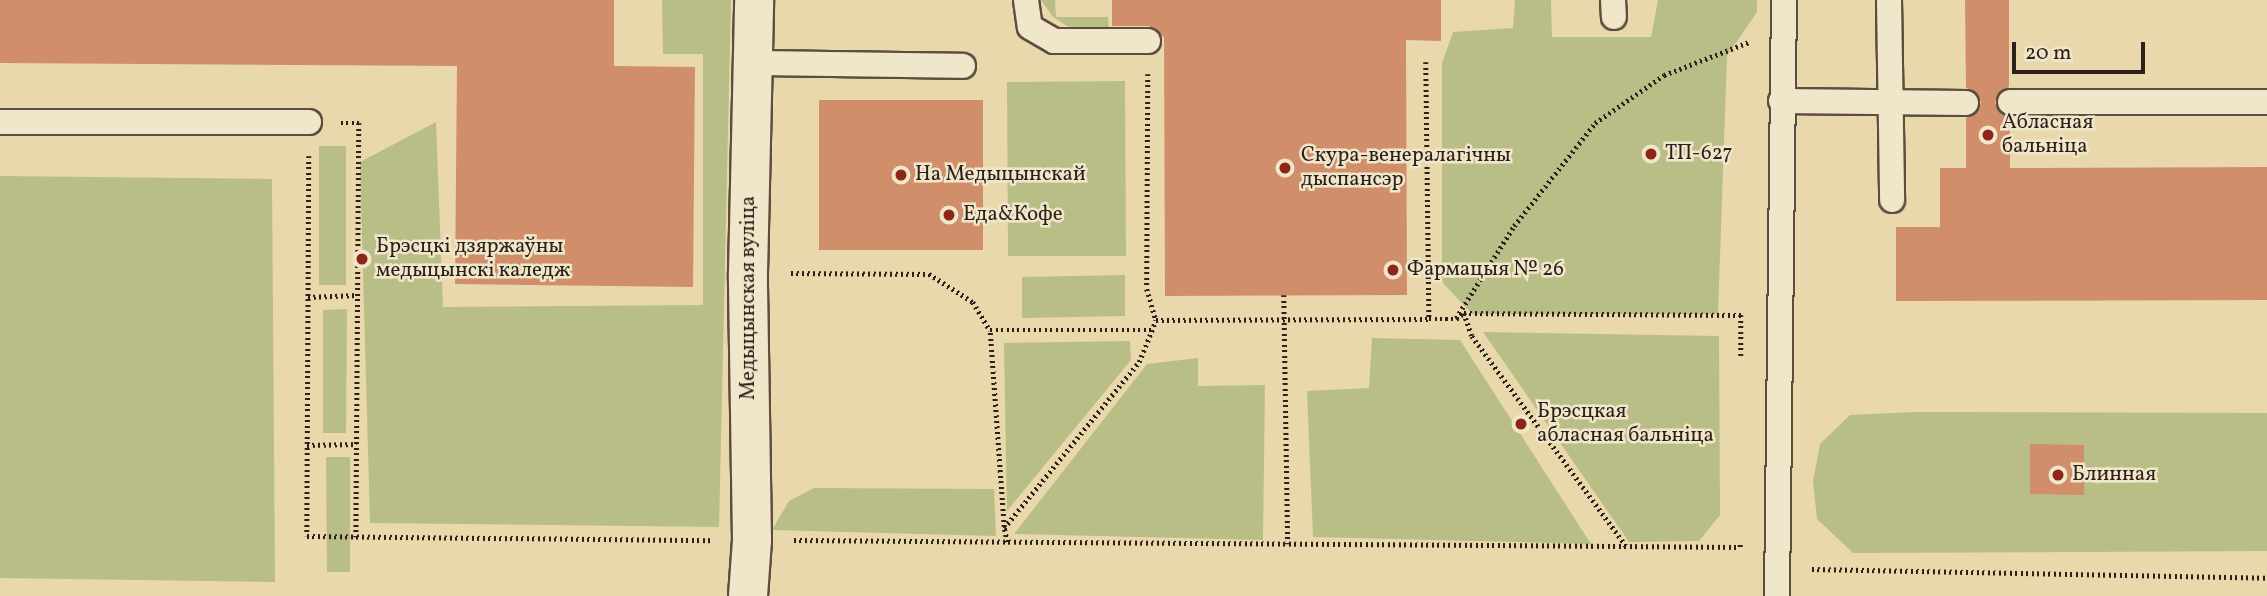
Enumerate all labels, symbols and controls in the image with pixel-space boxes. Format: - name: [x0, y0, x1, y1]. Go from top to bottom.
- scale bar: [2015, 28, 2148, 72]
- text: 20 m: [2025, 39, 2071, 68]
- place label: Абласная бальніца: [2002, 110, 2093, 160]
- marker: Абласная бальніца: [1980, 127, 1996, 143]
- place label: ТП-627: [1665, 141, 1733, 167]
- place label: Скура-венералагічны дыспансэр: [1301, 143, 1511, 193]
- marker: ТП-627: [1643, 146, 1659, 162]
- marker: Скура-венералагічны дыспансэр: [1275, 158, 1295, 178]
- place label: На Медыцынскай: [915, 162, 1086, 188]
- marker: На Медыцынскай: [893, 167, 909, 183]
- street label: Медыцынская вуліца: [736, 196, 762, 400]
- place label: Еда&Кофе: [963, 202, 1063, 228]
- marker: Еда&Кофе: [941, 207, 957, 223]
- place label: Брэсцкі дзяржаўны медыцынскі каледж: [376, 234, 570, 284]
- marker: Брэсцкі дзяржаўны медыцынскі каледж: [354, 251, 370, 267]
- place label: Фармацыя № 26: [1407, 257, 1564, 283]
- marker: Фармацыя № 26: [1385, 262, 1401, 278]
- place label: Брэсцкая абласная бальніца: [1537, 399, 1714, 449]
- marker: Брэсцкая абласная бальніца: [1511, 414, 1531, 434]
- place label: Блинная: [2072, 462, 2156, 488]
- marker: Блинная: [2050, 467, 2066, 483]

